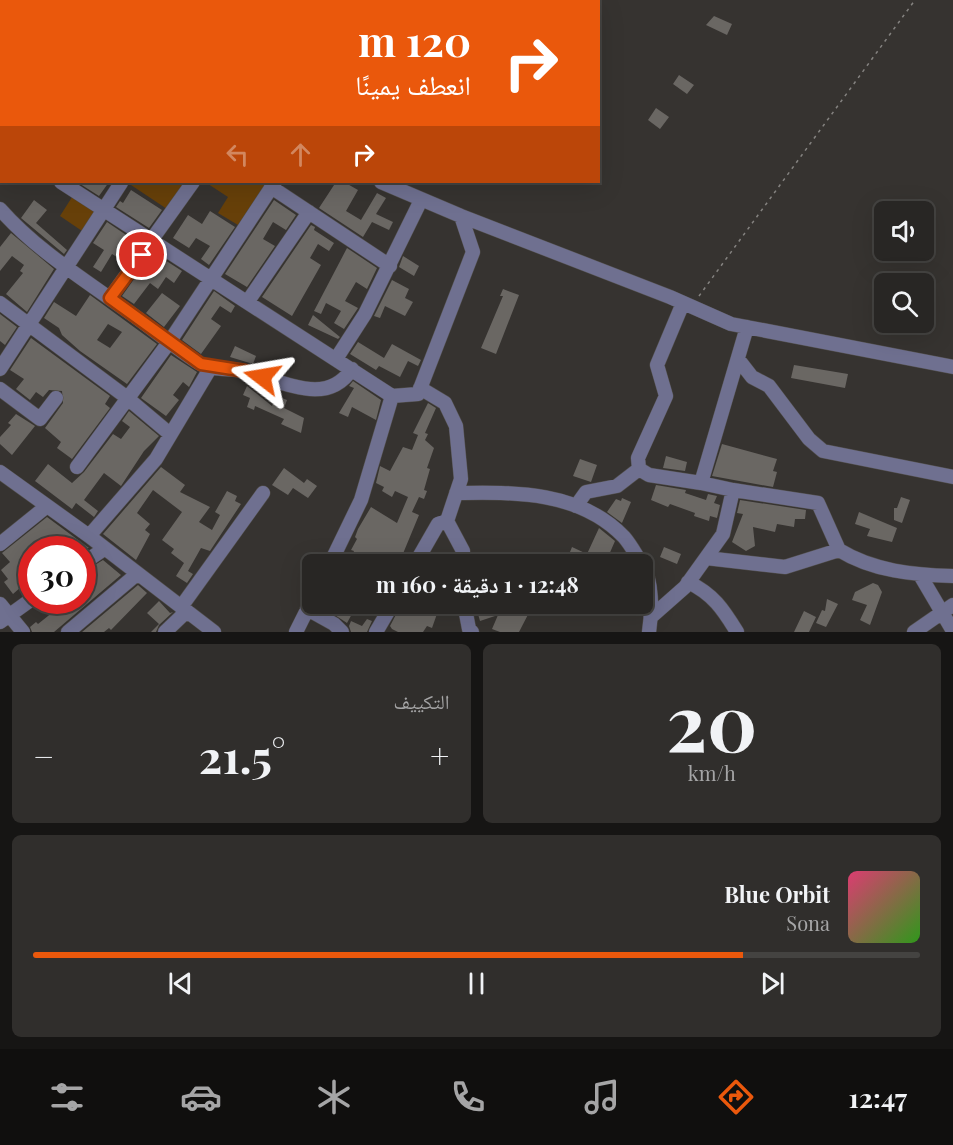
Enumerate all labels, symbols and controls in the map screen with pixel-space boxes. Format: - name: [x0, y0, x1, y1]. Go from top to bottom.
- text: 120 m: [358, 12, 471, 68]
- icon: right: [492, 24, 570, 102]
- text: انعطف يمينًا: [355, 66, 471, 102]
- icon: left: [221, 138, 254, 171]
- icon: ahead: [284, 138, 317, 171]
- icon: right: [347, 138, 380, 171]
- map controls: [874, 201, 934, 333]
- button: sound: [874, 201, 934, 261]
- pin: [116, 229, 167, 280]
- icon: arrive: [125, 238, 158, 271]
- button: search: [874, 273, 934, 333]
- position arrow: [230, 345, 294, 409]
- speed limit sign: 30: [18, 536, 96, 614]
- text: 12:48 · 1 دقيقة · 160 m: [376, 569, 579, 599]
- text: 20: [666, 668, 757, 772]
- text: التكييف: [393, 687, 450, 714]
- text: 21.5°: [199, 725, 286, 785]
- text: −: [33, 733, 54, 777]
- text: +: [430, 733, 449, 777]
- text: km/h: [688, 759, 736, 786]
- text: Blue Orbit: [724, 879, 830, 909]
- text: Sona: [786, 909, 830, 936]
- icon: previous: [164, 967, 197, 1000]
- icon: pause: [460, 967, 493, 1000]
- icon: next: [756, 967, 789, 1000]
- icon: filters: [46, 1076, 88, 1118]
- icon: car: [180, 1076, 222, 1118]
- icon: climate: [313, 1076, 355, 1118]
- icon: phone: [447, 1076, 489, 1118]
- icon: music: [581, 1076, 623, 1118]
- icon: directions: [715, 1076, 757, 1118]
- text: 12:47: [849, 1079, 907, 1115]

